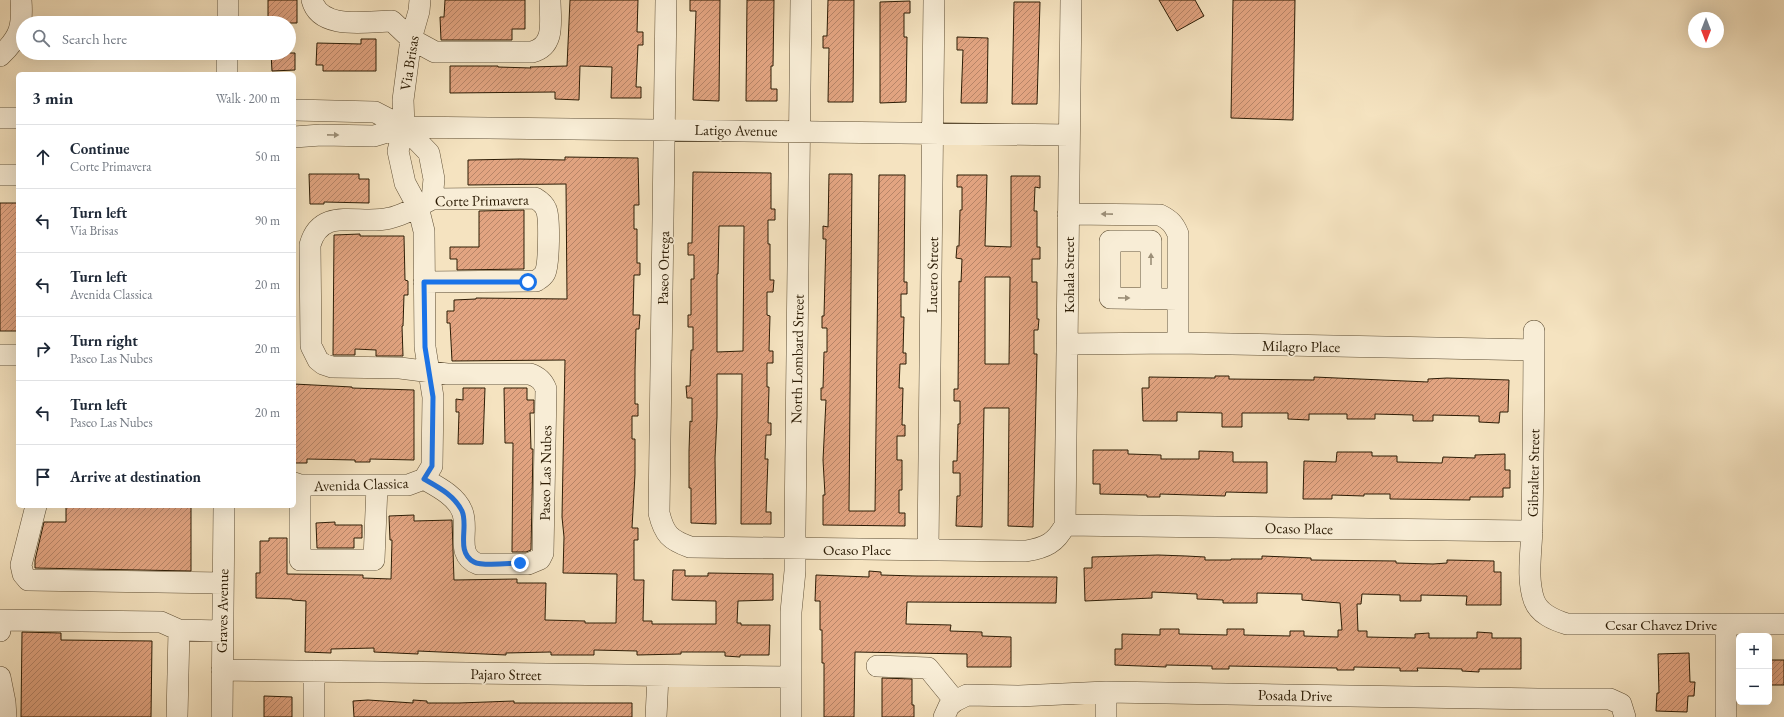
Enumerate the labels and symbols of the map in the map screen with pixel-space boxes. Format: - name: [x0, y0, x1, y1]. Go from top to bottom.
- north arrow: [1688, 12, 1724, 48]
- street label: Via Brisas: [395, 34, 423, 92]
- street label: Latigo Avenue: [694, 120, 778, 140]
- one-way arrow: [327, 132, 340, 138]
- street label: Corte Primavera: [435, 190, 529, 210]
- one-way arrow: [1100, 211, 1113, 217]
- street label: Paseo Ortega: [653, 231, 673, 305]
- street label: Lucero Street: [922, 236, 942, 314]
- street label: Kohala Street: [1059, 236, 1078, 313]
- one-way arrow: [1148, 252, 1154, 265]
- route start: [519, 273, 537, 291]
- street label: North Lombard Street: [786, 294, 808, 424]
- one-way arrow: [1117, 295, 1130, 301]
- street label: Milagro Place: [1262, 336, 1340, 356]
- street label: Paseo Las Nubes: [535, 425, 555, 521]
- street label: Gibralter Street: [1523, 428, 1543, 517]
- street label: Avenida Classica: [312, 473, 409, 495]
- street label: Ocaso Place: [1265, 518, 1333, 538]
- street label: Ocaso Place: [823, 540, 891, 559]
- route end: [511, 554, 529, 572]
- street label: Graves Avenue: [212, 568, 232, 653]
- street label: Cesar Chavez Drive: [1605, 615, 1717, 634]
- street label: Pajaro Street: [470, 664, 542, 684]
- street label: Posada Drive: [1258, 685, 1333, 705]

